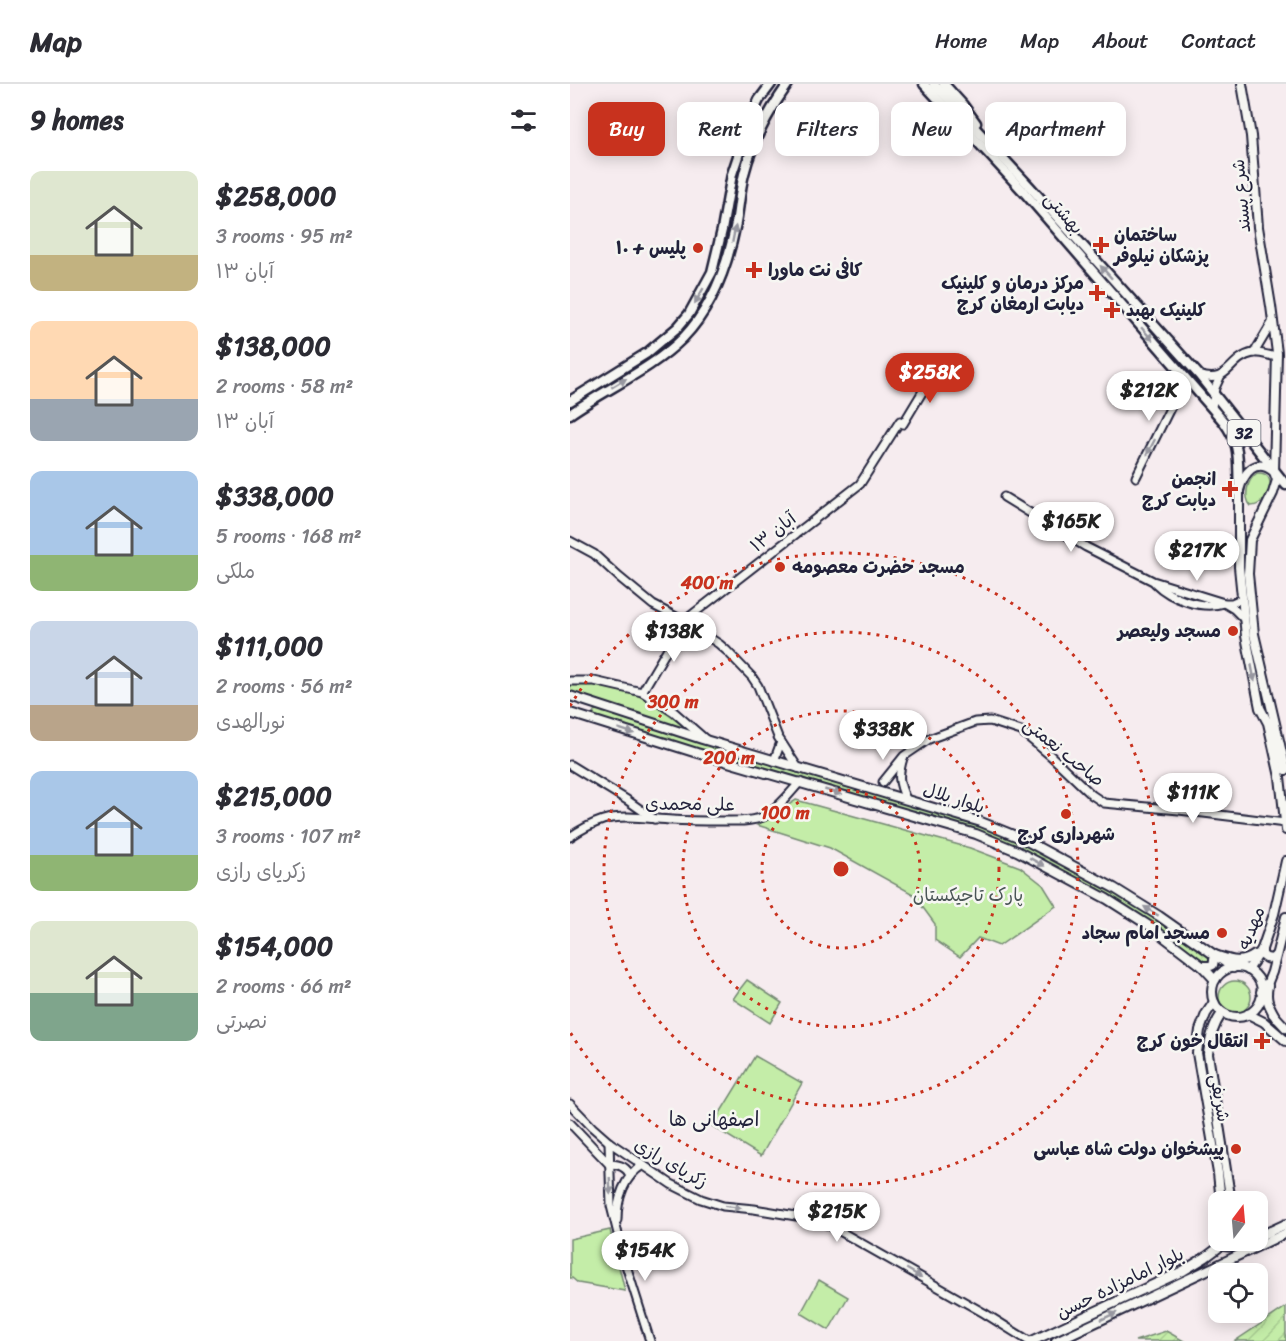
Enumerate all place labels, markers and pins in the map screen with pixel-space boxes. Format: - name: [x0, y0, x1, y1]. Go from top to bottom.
- place label: ساختمان پزشکان نیلوفر: [1112, 219, 1210, 272]
- place label: پلیس + ۱۰: [616, 232, 687, 264]
- marker: ساختمان پزشکان نیلوفر: [1092, 236, 1110, 254]
- marker: پلیس + ۱۰: [691, 241, 705, 255]
- place label: کافی نت ماورا: [768, 254, 863, 286]
- marker: کافی نت ماورا: [745, 261, 763, 279]
- place label: مرکز درمان و کلینیک دیابت ارمغان کرج: [941, 267, 1084, 320]
- marker: مرکز درمان و کلینیک دیابت ارمغان کرج: [1088, 284, 1106, 302]
- place label: کلینیک بهبد: [1126, 294, 1206, 326]
- marker: کلینیک بهبد: [1103, 301, 1121, 319]
- pin: $258K: [888, 353, 972, 404]
- pin: $212K: [1107, 371, 1191, 422]
- place label: انجمن دیابت کرج: [1142, 463, 1216, 516]
- marker: انجمن دیابت کرج: [1221, 480, 1239, 498]
- pin: $165K: [1029, 502, 1113, 553]
- pin: $217K: [1155, 531, 1239, 582]
- place label: مسجد حضرت معصومه: [792, 551, 965, 583]
- marker: مسجد حضرت معصومه: [773, 560, 787, 574]
- pin: $138K: [632, 612, 716, 663]
- place label: مسجد ولیعصر: [1116, 615, 1221, 647]
- marker: مسجد ولیعصر: [1226, 624, 1240, 638]
- pin: $338K: [841, 710, 925, 761]
- pin: $111K: [1151, 773, 1235, 824]
- marker: شهرداری کرج: [1059, 807, 1073, 821]
- place label: شهرداری کرج: [1017, 818, 1115, 850]
- centre of rings: [831, 859, 851, 879]
- place label: مسجد امام سجاد: [1082, 917, 1210, 949]
- marker: مسجد امام سجاد: [1215, 926, 1229, 940]
- place label: انتقال خون کرج: [1136, 1025, 1248, 1057]
- marker: انتقال خون کرج: [1253, 1032, 1271, 1050]
- place label: پیشخوان دولت شاه عباسی: [1034, 1133, 1225, 1165]
- marker: پیشخوان دولت شاه عباسی: [1229, 1142, 1243, 1156]
- pin: $215K: [795, 1192, 879, 1243]
- pin: $154K: [603, 1231, 687, 1282]

